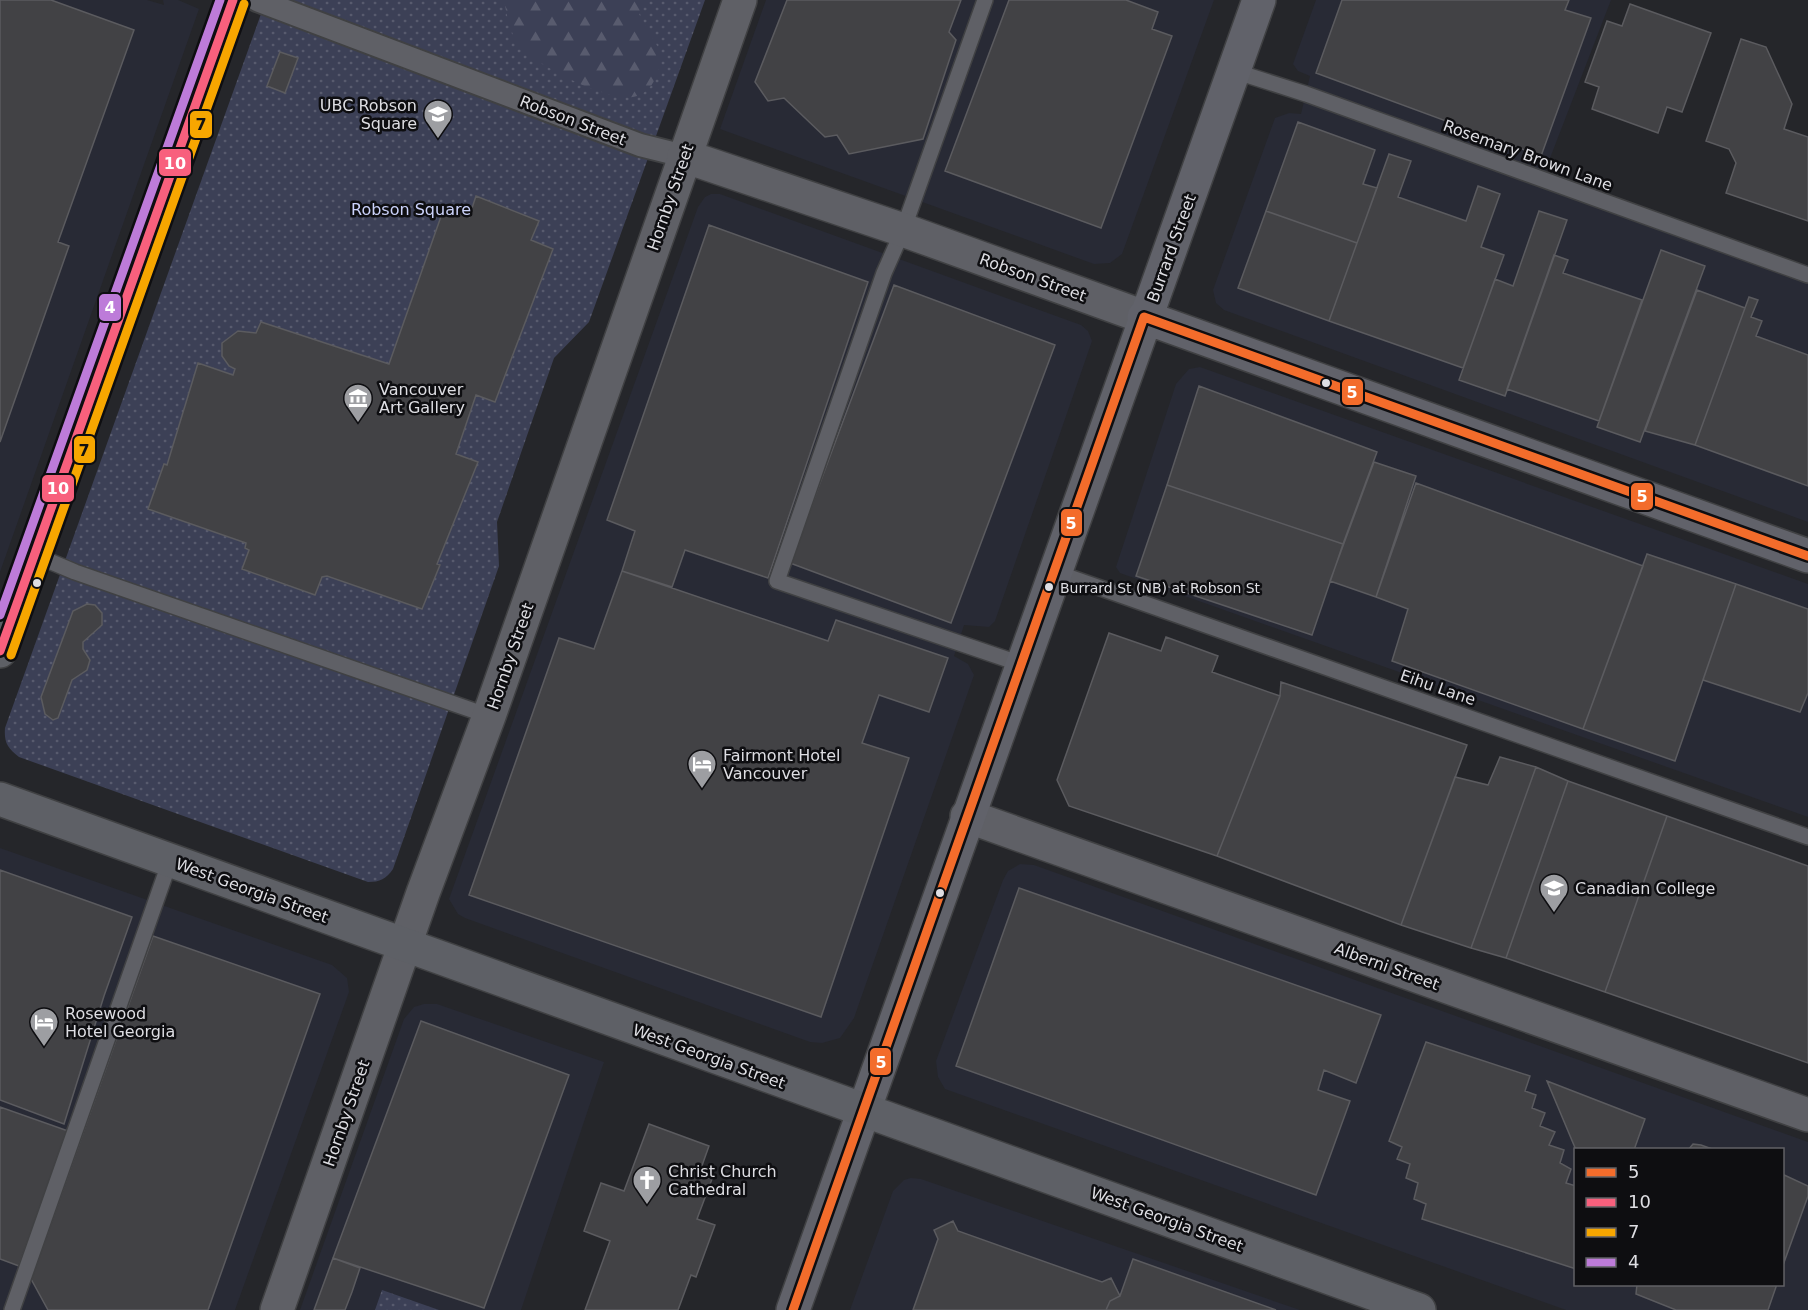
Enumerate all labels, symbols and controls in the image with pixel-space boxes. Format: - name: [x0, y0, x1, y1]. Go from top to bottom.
- street label: Robson Street: [517, 91, 629, 149]
- place label: UBC Robson Square: [320, 96, 417, 133]
- school or university icon: UBC Robson Square: [422, 98, 454, 140]
- line badge: 7: [189, 110, 213, 139]
- text: 7: [195, 115, 207, 134]
- street label: Rosemary Brown Lane: [1441, 116, 1615, 195]
- street label: Hornby Street: [643, 141, 698, 253]
- line badge: 10: [158, 148, 192, 177]
- text: 10: [164, 154, 186, 173]
- street label: Burrard Street: [1143, 191, 1200, 305]
- park label: Robson Square: [351, 200, 471, 219]
- street label: Robson Street: [977, 249, 1089, 306]
- line badge: 4: [98, 293, 122, 322]
- text: 4: [104, 298, 116, 317]
- unlabelled marker: [1320, 377, 1332, 389]
- line badge: 5: [1341, 378, 1364, 406]
- place label: Vancouver Art Gallery: [379, 380, 465, 417]
- museum icon: Vancouver Art Gallery: [342, 382, 374, 424]
- text: 5: [1346, 383, 1358, 402]
- line badge: 7: [73, 435, 96, 464]
- text: 7: [78, 441, 90, 460]
- line badge: 10: [41, 474, 75, 503]
- text: 10: [47, 479, 69, 498]
- line badge: 5: [1630, 482, 1654, 511]
- text: 5: [1636, 487, 1648, 506]
- line badge: 5: [1060, 508, 1083, 537]
- text: 5: [1065, 514, 1077, 533]
- unlabelled marker: [31, 577, 43, 589]
- place label: Burrard St (NB) at Robson St: [1060, 580, 1261, 596]
- marker: Burrard St (NB) at Robson St: [1043, 581, 1055, 593]
- street label: Hornby Street: [483, 600, 538, 712]
- street label: Eihu Lane: [1398, 666, 1478, 709]
- place label: Fairmont Hotel Vancouver: [723, 746, 841, 783]
- hotel icon: Fairmont Hotel Vancouver: [686, 748, 718, 790]
- street label: West Georgia Street: [173, 854, 331, 927]
- school or university icon: Canadian College: [1538, 872, 1570, 914]
- place label: Canadian College: [1575, 879, 1715, 898]
- unlabelled marker: [934, 887, 946, 899]
- street label: Alberni Street: [1332, 939, 1442, 994]
- place label: Rosewood Hotel Georgia: [65, 1004, 175, 1041]
- hotel icon: Rosewood Hotel Georgia: [28, 1006, 60, 1048]
- street label: West Georgia Street: [630, 1020, 788, 1093]
- line badge: 5: [869, 1047, 892, 1076]
- text: 5: [875, 1053, 887, 1072]
- street label: Hornby Street: [319, 1057, 374, 1169]
- legend: [1574, 1148, 1784, 1286]
- text: 5: [1628, 1161, 1639, 1182]
- place label: Christ Church Cathedral: [668, 1162, 777, 1199]
- church icon: Christ Church Cathedral: [631, 1164, 663, 1206]
- street label: West Georgia Street: [1088, 1183, 1246, 1256]
- text: 10: [1628, 1191, 1651, 1212]
- text: 7: [1628, 1221, 1639, 1242]
- text: 4: [1628, 1251, 1639, 1272]

